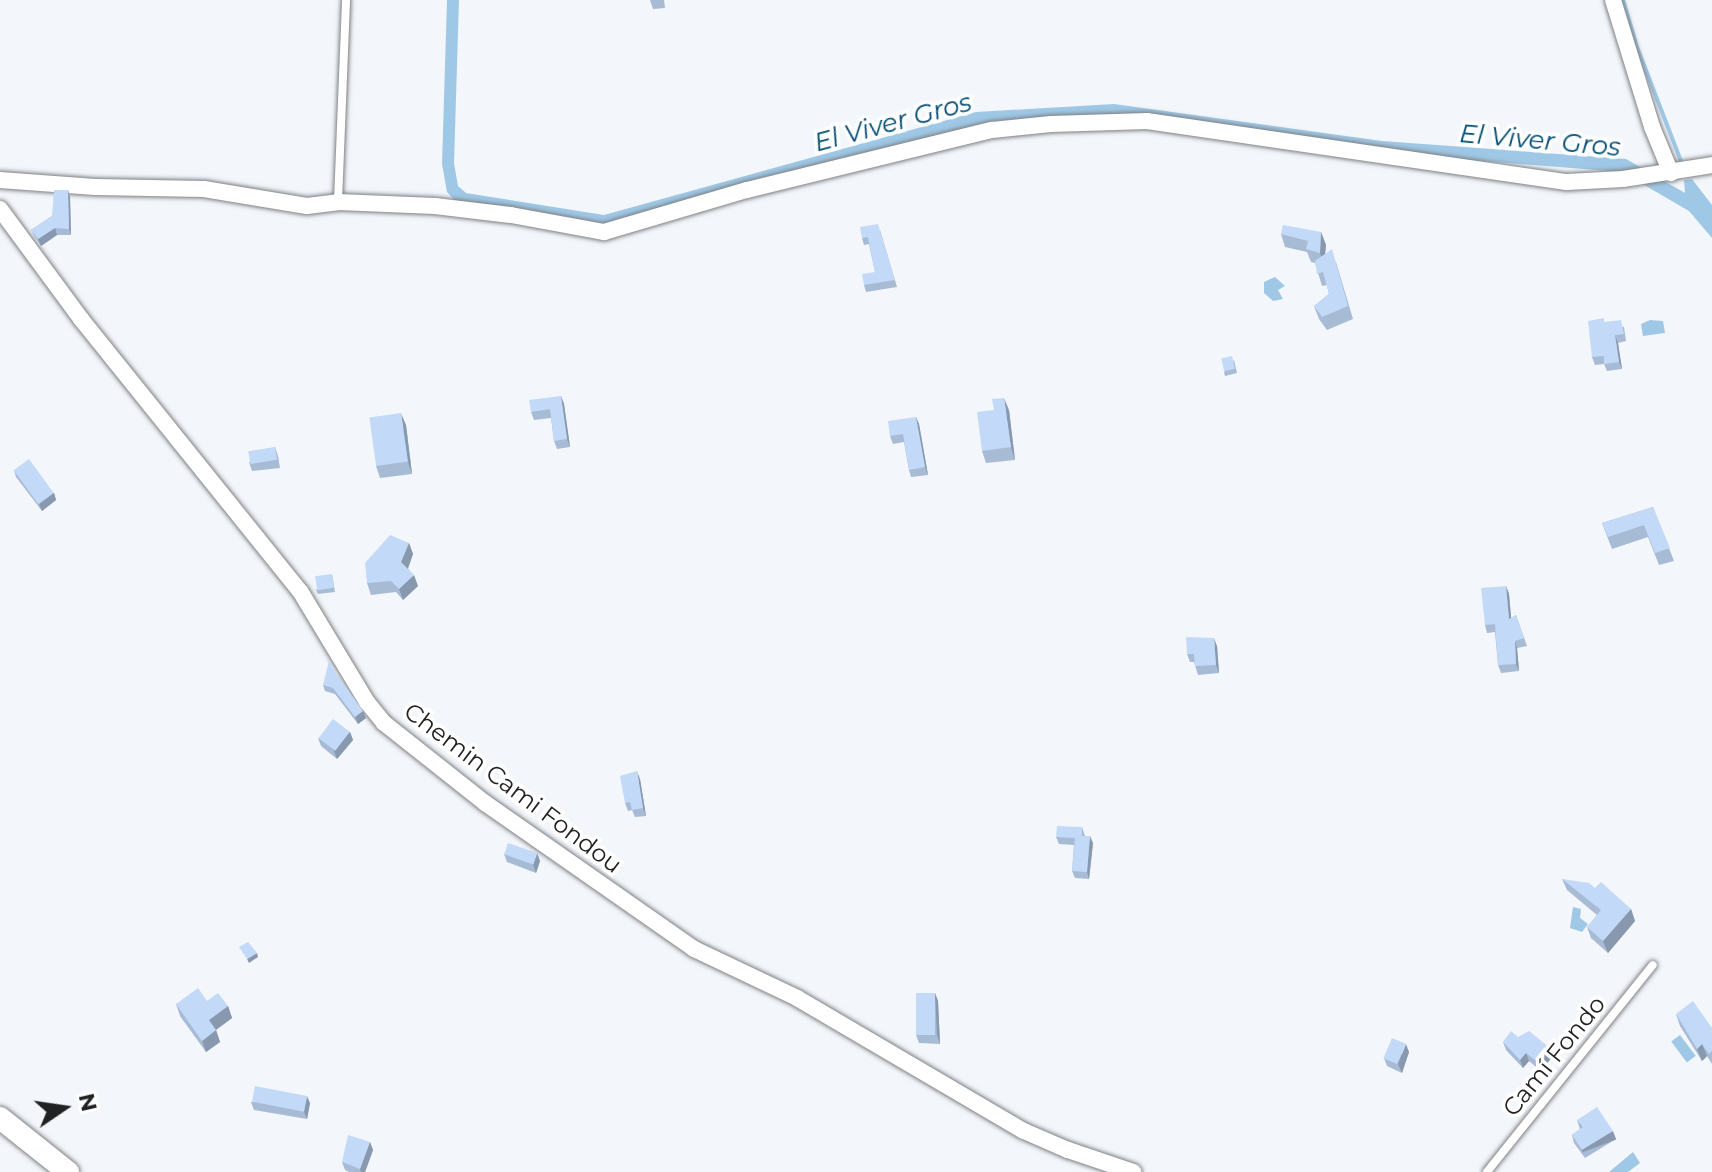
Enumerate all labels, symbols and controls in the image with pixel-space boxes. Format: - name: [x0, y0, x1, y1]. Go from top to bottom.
- water label: El Viver Gros: [811, 87, 975, 159]
- water label: El Viver Gros: [1458, 118, 1622, 164]
- street label: Chemin Cami Fondou: [399, 697, 627, 879]
- street label: Camí Fondo: [1497, 990, 1611, 1122]
- north arrow: [24, 1068, 104, 1148]
- text: N: [73, 1091, 103, 1114]

